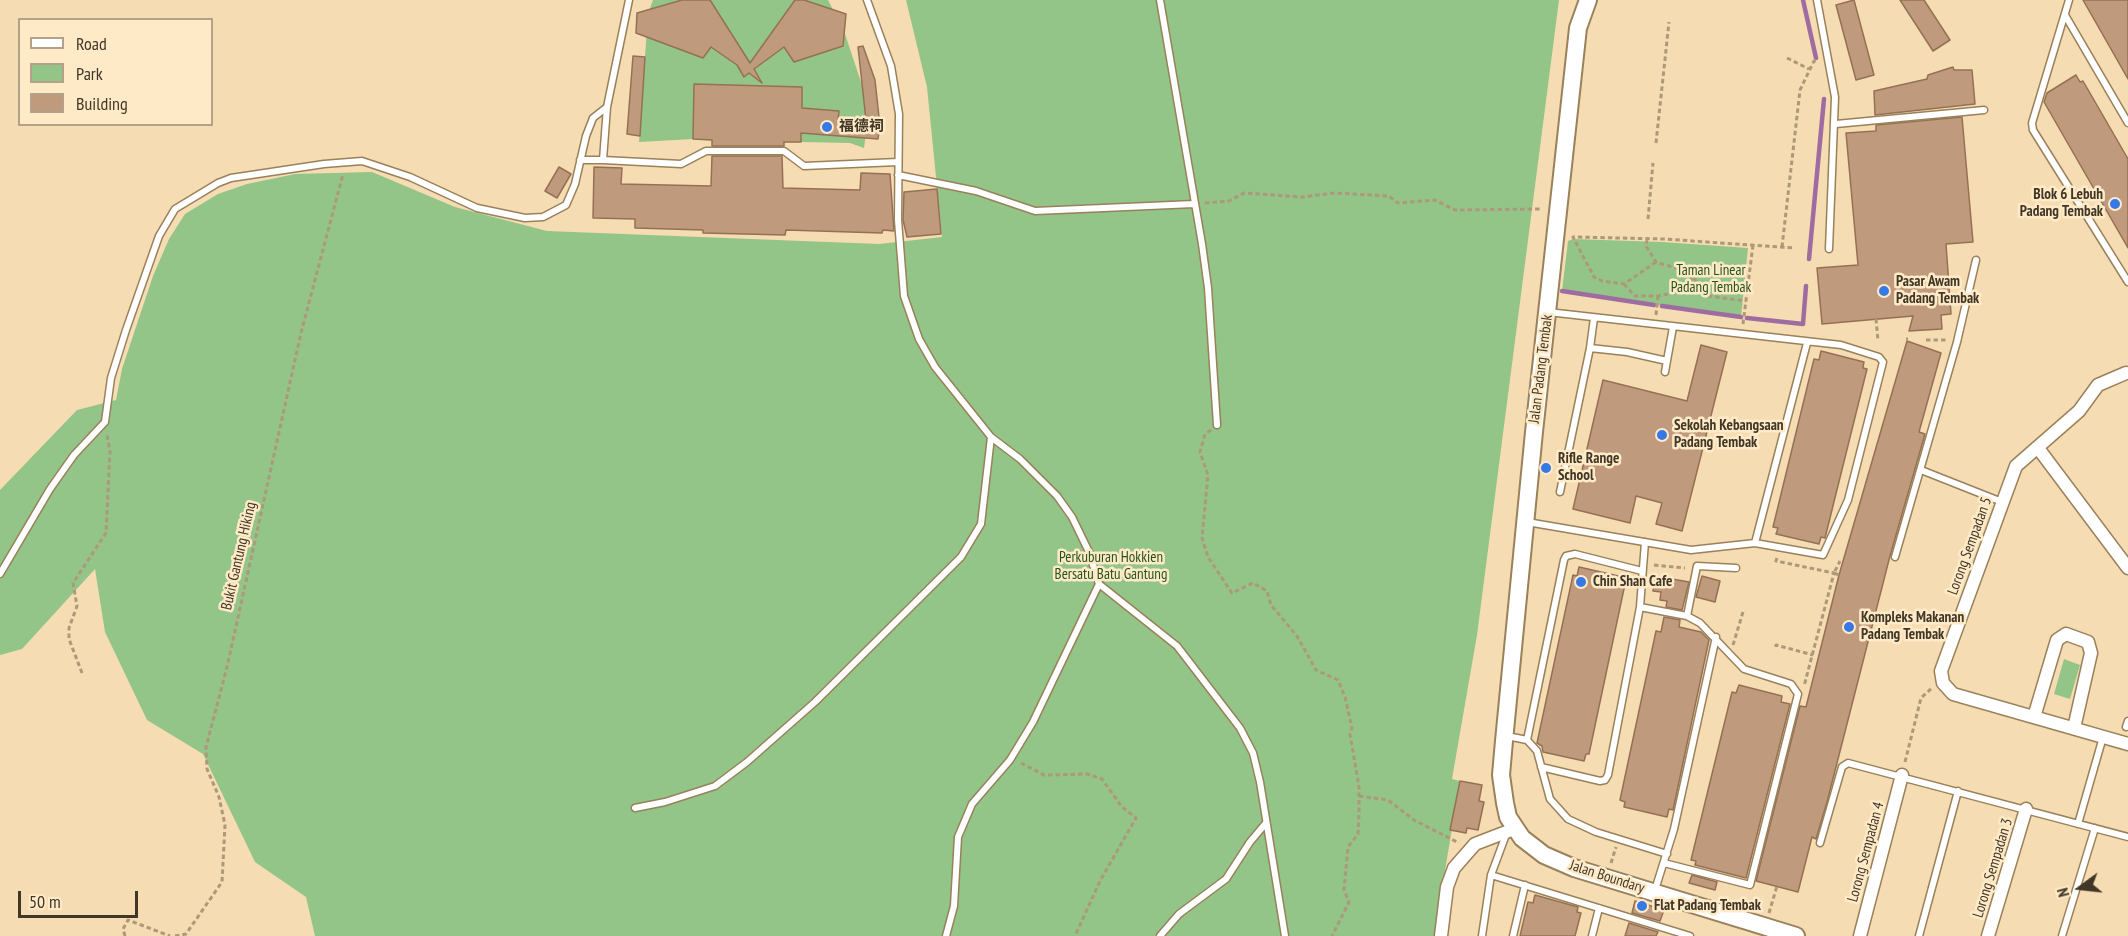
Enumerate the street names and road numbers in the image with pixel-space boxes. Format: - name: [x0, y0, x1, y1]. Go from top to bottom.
- street label: Jalan Padang Tembak: [1525, 314, 1557, 424]
- street label: Lorong Sempadan 5: [1944, 495, 1996, 597]
- street label: Bukit Gantung Hiking: [218, 500, 260, 612]
- street label: Lorong Sempadan 4: [1844, 800, 1888, 904]
- street label: Lorong Sempadan 3: [1969, 816, 2017, 920]
- street label: Jalan Boundary: [1567, 856, 1647, 898]

